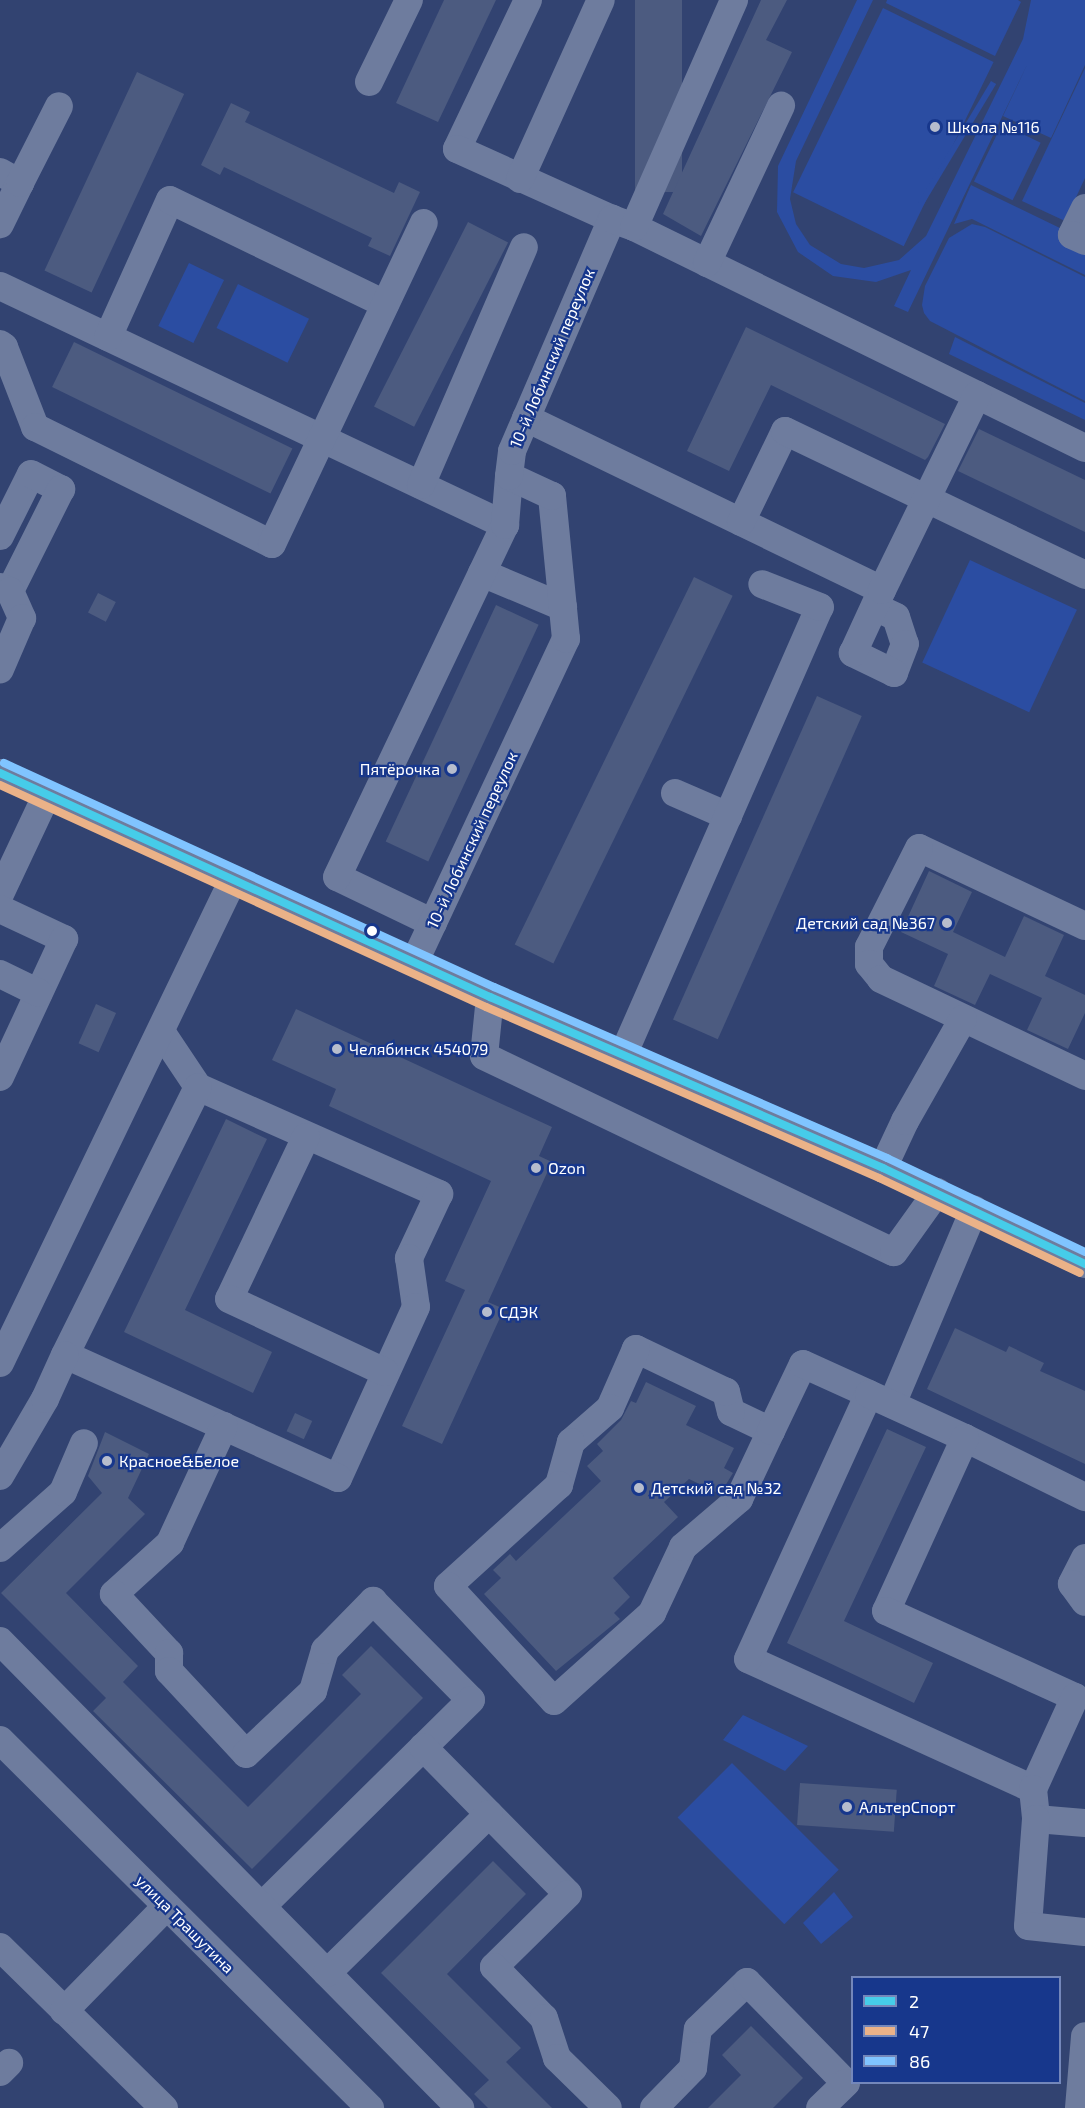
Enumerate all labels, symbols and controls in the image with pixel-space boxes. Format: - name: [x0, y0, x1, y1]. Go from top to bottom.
- place label: Школа №116: [947, 117, 1040, 137]
- marker: Школа №116: [928, 120, 942, 134]
- street label: 10-й Лобинский переулок: [505, 265, 599, 451]
- street label: 10-й Лобинский переулок: [423, 749, 521, 931]
- place label: Пятёрочка: [360, 759, 440, 779]
- marker: Пятёрочка: [445, 762, 459, 776]
- place label: Детский сад №367: [796, 913, 935, 933]
- marker: Детский сад №367: [940, 916, 954, 930]
- unlabelled marker: [366, 925, 378, 937]
- place label: Челябинск 454079: [349, 1039, 488, 1059]
- marker: Челябинск 454079: [330, 1042, 344, 1056]
- place label: Ozon: [548, 1158, 585, 1178]
- marker: Ozon: [529, 1161, 543, 1175]
- place label: СДЭК: [499, 1302, 538, 1322]
- marker: СДЭК: [480, 1305, 494, 1319]
- place label: Красное&Белое: [119, 1451, 239, 1471]
- marker: Красное&Белое: [100, 1454, 114, 1468]
- place label: Детский сад №32: [651, 1478, 782, 1498]
- marker: Детский сад №32: [632, 1481, 646, 1495]
- place label: АльтерСпорт: [859, 1797, 955, 1817]
- marker: АльтерСпорт: [840, 1800, 854, 1814]
- street label: улица Трашутина: [132, 1871, 238, 1977]
- legend: [851, 1976, 1061, 2084]
- text: 2: [909, 1990, 919, 2012]
- text: 47: [909, 2020, 929, 2042]
- text: 86: [909, 2050, 930, 2072]

